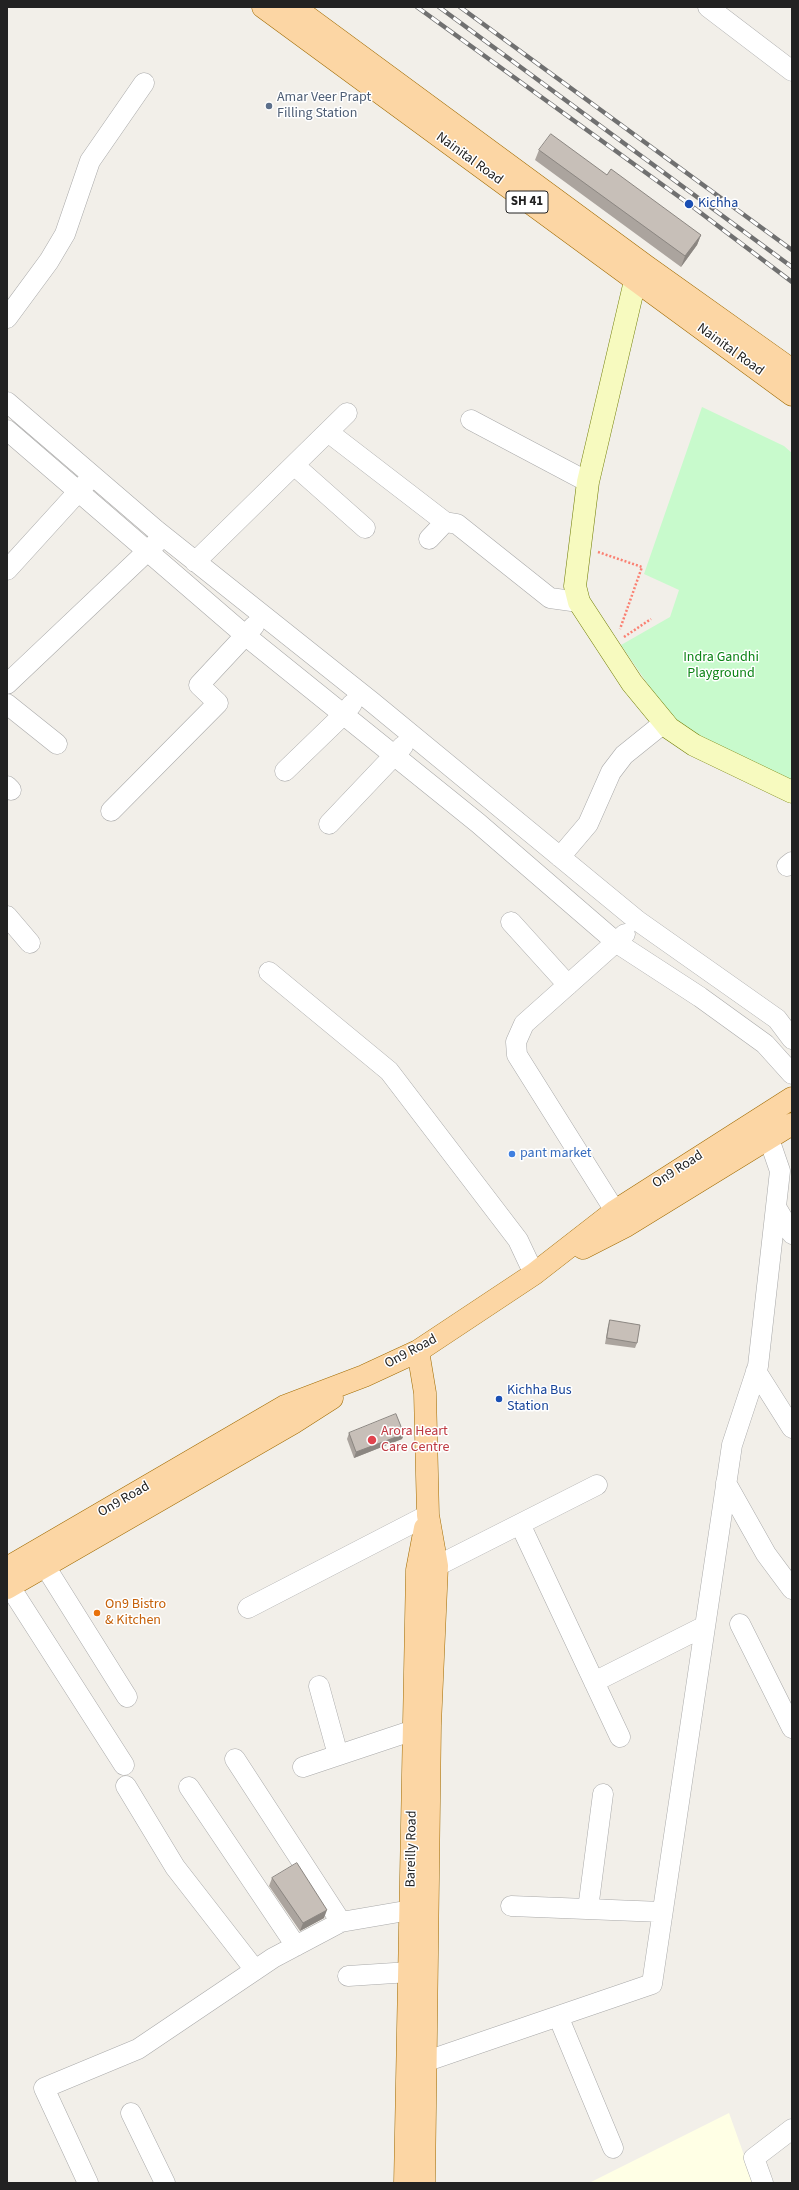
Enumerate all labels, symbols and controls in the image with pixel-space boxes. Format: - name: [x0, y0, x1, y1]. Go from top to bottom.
- place label: Amar Veer Prapt Filling Station: [277, 90, 371, 122]
- marker: Amar Veer Prapt Filling Station: [264, 101, 274, 111]
- street label: Nainital Road: [432, 129, 506, 189]
- road number: SH 41: [506, 191, 548, 213]
- place label: Kichha: [698, 196, 738, 212]
- marker: Kichha: [683, 198, 695, 210]
- street label: Nainital Road: [693, 320, 767, 380]
- park label: Indra Gandhi Playground: [683, 650, 759, 682]
- place label: pant market: [520, 1146, 592, 1162]
- street label: On9 Road: [650, 1147, 706, 1193]
- marker: pant market: [507, 1149, 517, 1159]
- street label: On9 Road: [382, 1331, 440, 1373]
- place label: Kichha Bus Station: [507, 1383, 572, 1416]
- marker: Kichha Bus Station: [494, 1394, 504, 1404]
- place label: Arora Heart Care Centre: [381, 1424, 450, 1456]
- marker: Arora Heart Care Centre: [366, 1434, 378, 1446]
- street label: On9 Road: [95, 1479, 153, 1521]
- place label: On9 Bistro & Kitchen: [105, 1597, 166, 1630]
- marker: On9 Bistro & Kitchen: [92, 1608, 102, 1618]
- street label: Bareilly Road: [403, 1810, 421, 1888]

